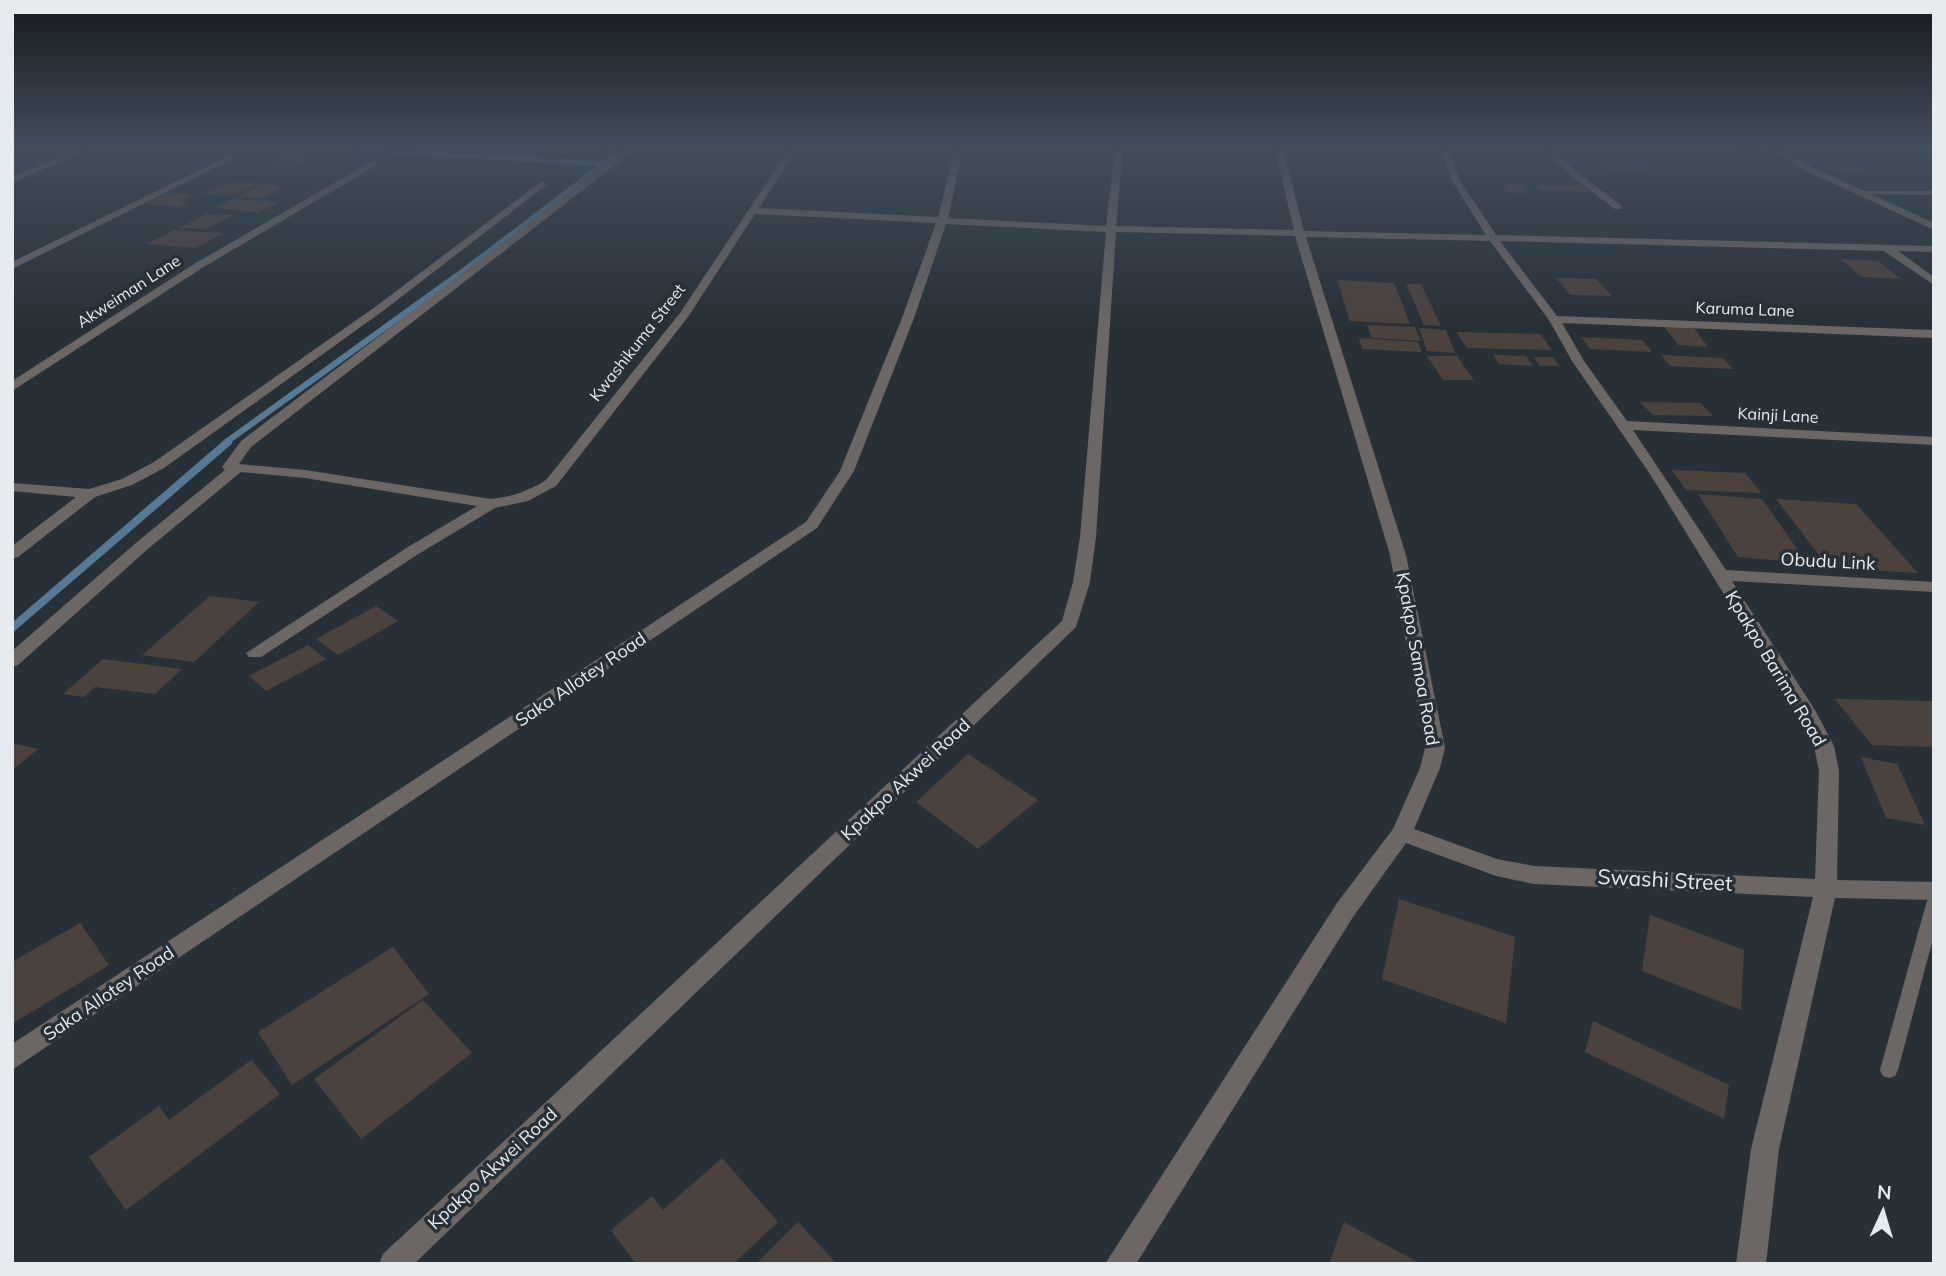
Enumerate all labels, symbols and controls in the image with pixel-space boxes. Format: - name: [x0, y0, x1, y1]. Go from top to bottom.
- street label: Akweiman Lane: [74, 251, 184, 333]
- street label: Kwashikuma Street: [586, 280, 690, 406]
- street label: Karuma Lane: [1695, 299, 1795, 321]
- street label: Kainji Lane: [1737, 404, 1819, 428]
- street label: Obudu Link: [1780, 549, 1876, 575]
- street label: Kpakpo Samoa Road: [1391, 571, 1443, 747]
- street label: Kpakpo Barima Road: [1720, 587, 1830, 751]
- street label: Saka Allotey Road: [512, 628, 650, 732]
- street label: Kpakpo Akwei Road: [837, 715, 975, 845]
- street label: Swashi Street: [1597, 865, 1733, 897]
- street label: Saka Allotey Road: [40, 942, 178, 1046]
- street label: Kpakpo Akwei Road: [424, 1104, 562, 1234]
- north arrow: [1848, 1178, 1918, 1248]
- text: N: [1876, 1180, 1892, 1205]

